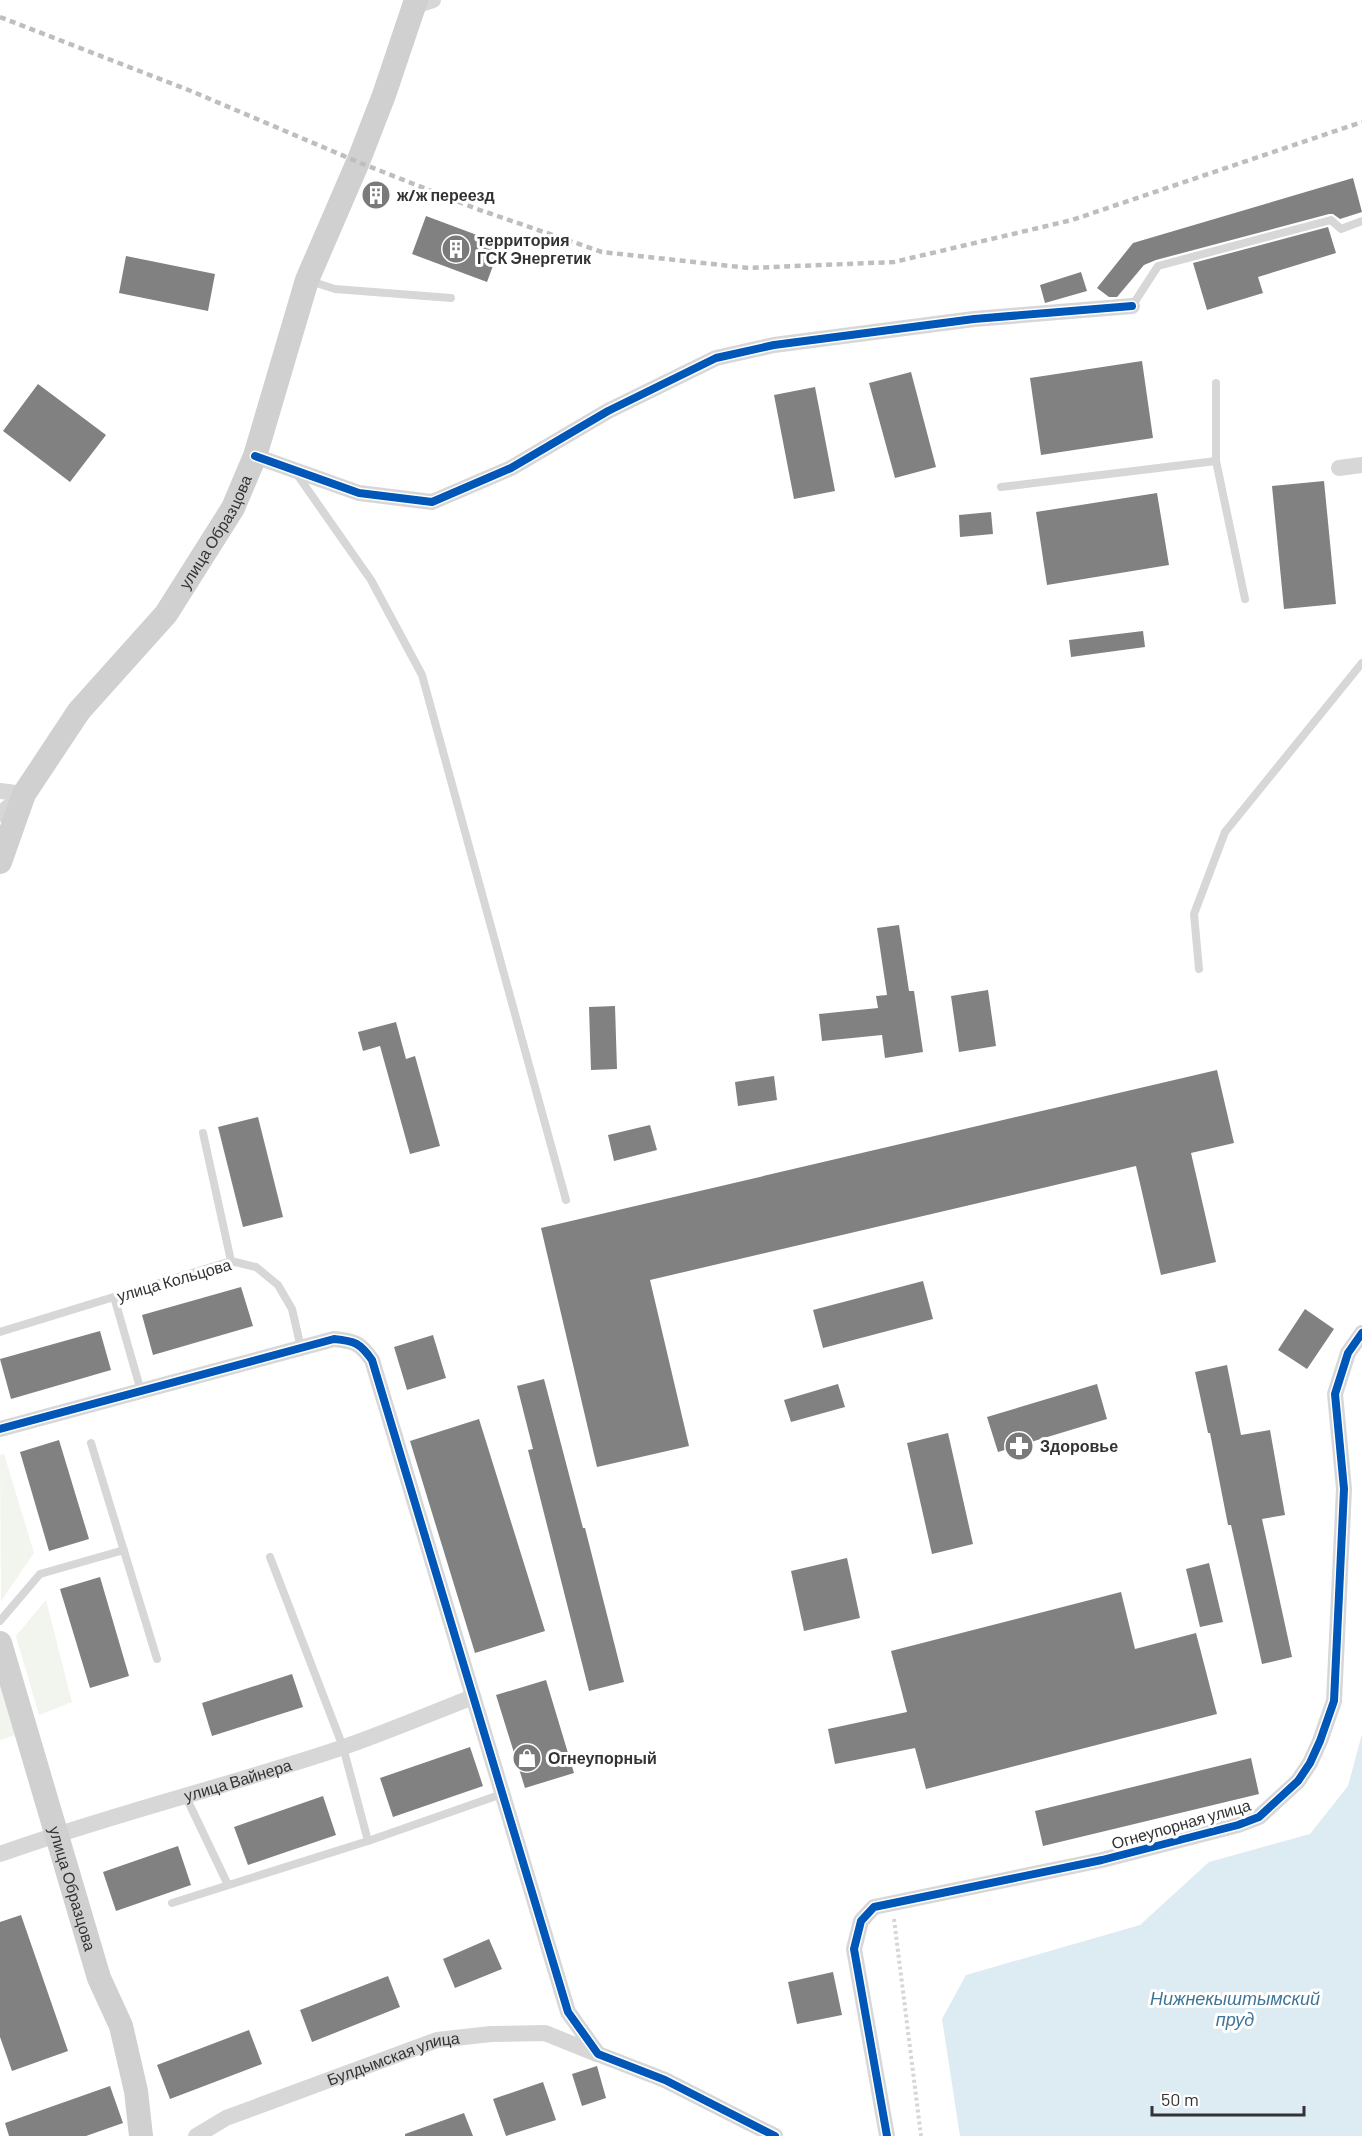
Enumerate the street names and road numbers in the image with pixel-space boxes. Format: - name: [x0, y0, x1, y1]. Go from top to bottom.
- street label: улица Образцова: [174, 472, 255, 592]
- street label: улица Кольцова: [115, 1254, 233, 1305]
- street label: улица Вайнера: [182, 1755, 294, 1805]
- street label: Огнеупорная улица: [1109, 1795, 1253, 1852]
- street label: улица Образцова: [46, 1824, 100, 1953]
- street label: Булдымская улица: [324, 2028, 461, 2089]

